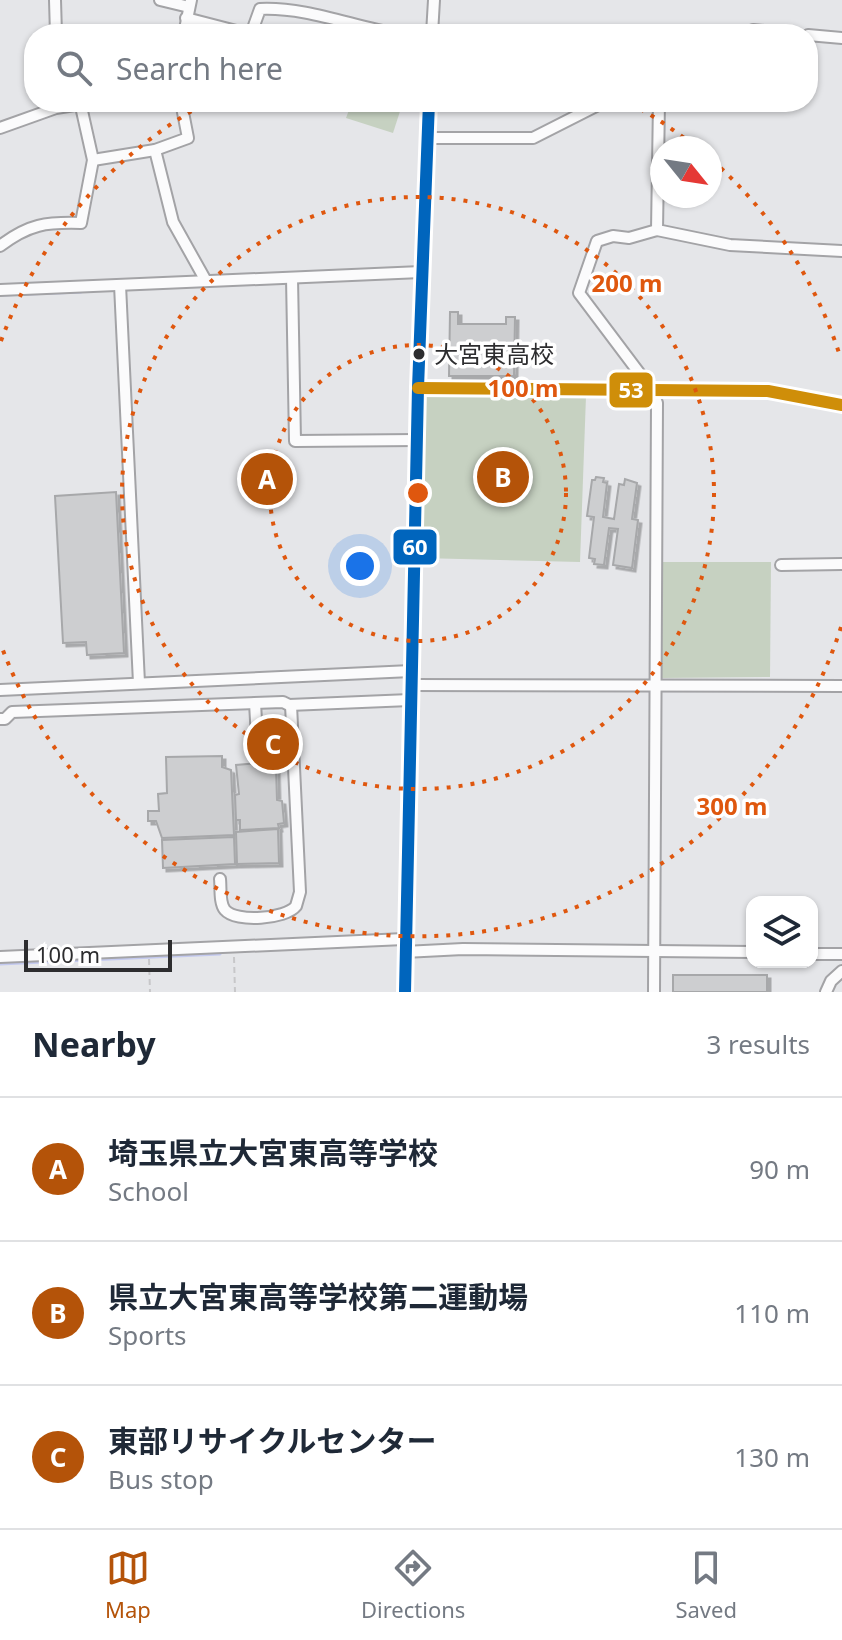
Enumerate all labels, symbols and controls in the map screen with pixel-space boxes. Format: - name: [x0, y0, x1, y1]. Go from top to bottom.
- search box: [24, 24, 818, 112]
- icon: search: [52, 46, 96, 90]
- text: Search here: [116, 48, 283, 89]
- north arrow: [650, 136, 722, 208]
- text: 200 m: [592, 266, 662, 299]
- place label: 大宮東高校: [434, 337, 554, 370]
- marker: 大宮東高校: [411, 346, 427, 362]
- text: 100 m: [488, 371, 558, 404]
- line badge: 53: [608, 371, 654, 409]
- text: 53: [618, 374, 644, 404]
- pin: B: [477, 447, 529, 507]
- pin: A: [241, 449, 293, 509]
- centre of rings: [404, 479, 432, 507]
- line badge: 60: [392, 528, 438, 566]
- text: 60: [402, 531, 428, 561]
- your location: [340, 546, 380, 586]
- pin: C: [247, 714, 299, 774]
- text: 300 m: [697, 789, 767, 822]
- map controls: [746, 896, 818, 968]
- button: layers: [746, 896, 818, 968]
- scale bar: [24, 936, 172, 972]
- text: 100 m: [36, 939, 100, 969]
- text: Nearby: [32, 1021, 156, 1067]
- text: 3 results: [706, 1026, 810, 1062]
- text: 埼玉県立大宮東高等学校: [108, 1132, 438, 1173]
- text: A: [49, 1151, 67, 1187]
- text: 90 m: [749, 1151, 810, 1187]
- text: School: [108, 1173, 189, 1209]
- text: 県立大宮東高等学校第二運動場: [108, 1276, 528, 1317]
- text: B: [49, 1295, 67, 1331]
- text: 110 m: [734, 1295, 810, 1331]
- text: Sports: [108, 1317, 187, 1353]
- text: 東部リサイクルセンター: [108, 1420, 437, 1461]
- text: C: [50, 1439, 66, 1475]
- text: 130 m: [734, 1439, 810, 1475]
- text: Bus stop: [108, 1461, 214, 1497]
- tab: Map: [105, 1546, 151, 1624]
- tab: Directions: [361, 1546, 465, 1624]
- tab: Saved: [675, 1546, 737, 1624]

